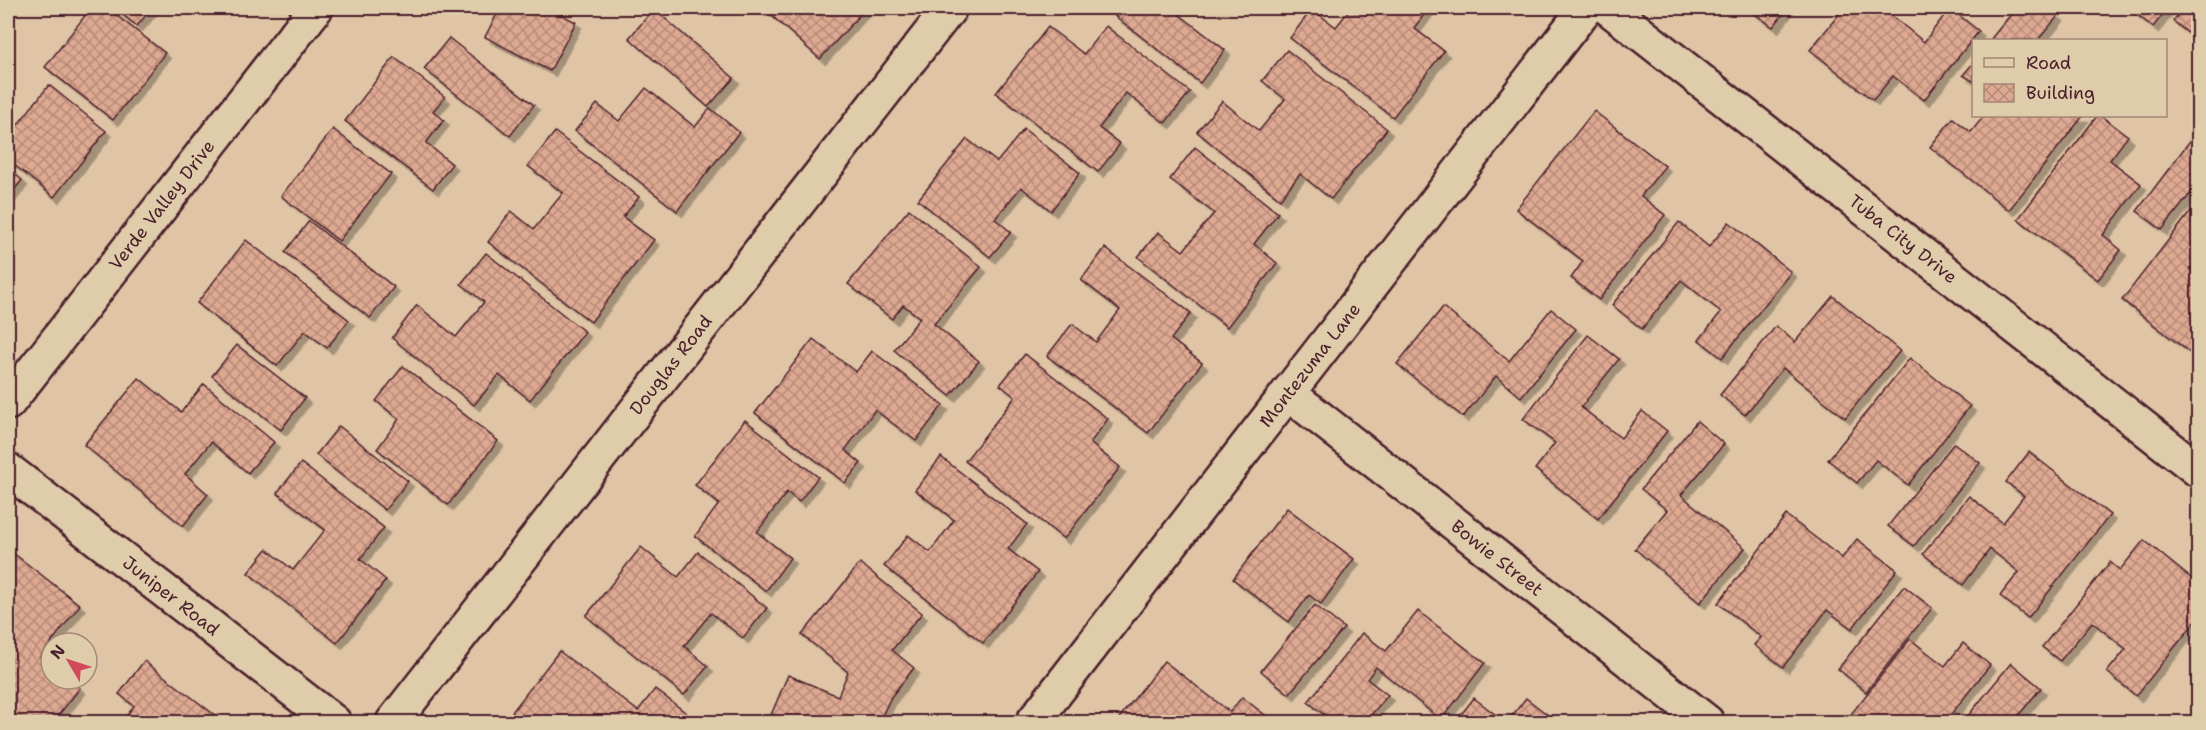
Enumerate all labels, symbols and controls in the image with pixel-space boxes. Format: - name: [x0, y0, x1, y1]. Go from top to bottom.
- legend: [1972, 39, 2167, 117]
- text: Road: [2026, 51, 2071, 75]
- text: Building: [2026, 81, 2095, 105]
- street label: Verde Valley Drive: [104, 135, 220, 275]
- street label: Tuba City Drive: [1844, 189, 1962, 289]
- street label: Montezuma Lane: [1254, 298, 1366, 432]
- street label: Douglas Road: [624, 310, 718, 420]
- street label: Bowie Street: [1446, 514, 1548, 602]
- street label: Juniper Road: [118, 551, 224, 641]
- north arrow: [39, 631, 99, 691]
- text: N: [46, 640, 70, 663]

